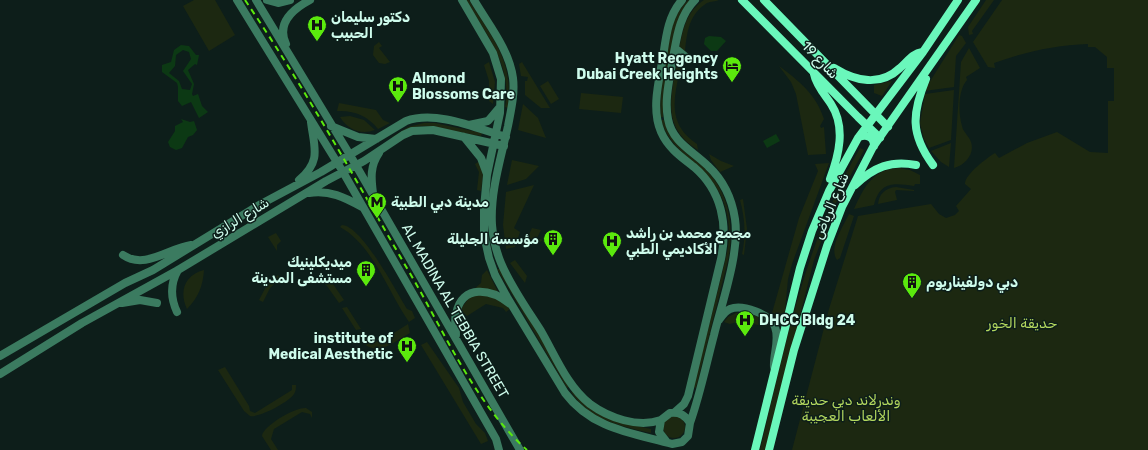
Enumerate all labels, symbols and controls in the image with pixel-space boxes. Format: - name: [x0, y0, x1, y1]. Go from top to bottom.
- place label: دكتور سليمان الحبيب: [331, 9, 410, 42]
- hospital icon: دكتور سليمان الحبيب: [306, 14, 328, 42]
- street label: شارع 19: [797, 38, 842, 84]
- place label: Hyatt Regency Dubai Creek Heights: [576, 50, 719, 83]
- hotel icon: Hyatt Regency Dubai Creek Heights: [721, 55, 743, 83]
- place label: Almond Blossoms Care: [412, 70, 515, 103]
- hospital icon: Almond Blossoms Care: [387, 75, 409, 103]
- street label: شارع الرياض: [809, 170, 854, 243]
- metro station icon: مدينة دبي الطبية: [366, 191, 388, 219]
- street label: شارع الرازي: [208, 194, 273, 244]
- place label: مدينة دبي الطبية: [391, 194, 489, 213]
- street label: AL MADINA AL TEBBIA STREET: [398, 221, 512, 401]
- place label: مجمع محمد بن راشد الأكاديمي الطبي: [626, 225, 751, 260]
- building icon: مؤسسة الجليلة: [542, 228, 564, 256]
- hospital icon: مجمع محمد بن راشد الأكاديمي الطبي: [601, 230, 623, 258]
- place label: مؤسسة الجليلة: [447, 231, 539, 248]
- place label: ميديكلينيك مستشفى المدينة: [252, 254, 352, 287]
- building icon: ميديكلينيك مستشفى المدينة: [355, 259, 377, 287]
- building icon: دبي دولفيناريوم: [901, 271, 923, 299]
- place label: دبي دولفيناريوم: [926, 274, 1018, 293]
- hospital icon: DHCC Bldg 24: [734, 309, 756, 337]
- place label: DHCC Bldg 24: [759, 312, 856, 329]
- park label: حديقة الخور: [986, 315, 1057, 332]
- place label: institute of Medical Aesthetic: [268, 330, 394, 363]
- hospital icon: institute of Medical Aesthetic: [396, 335, 418, 363]
- park label: وندرلاند دبي حديقة الألعاب العجيبة: [791, 392, 901, 425]

